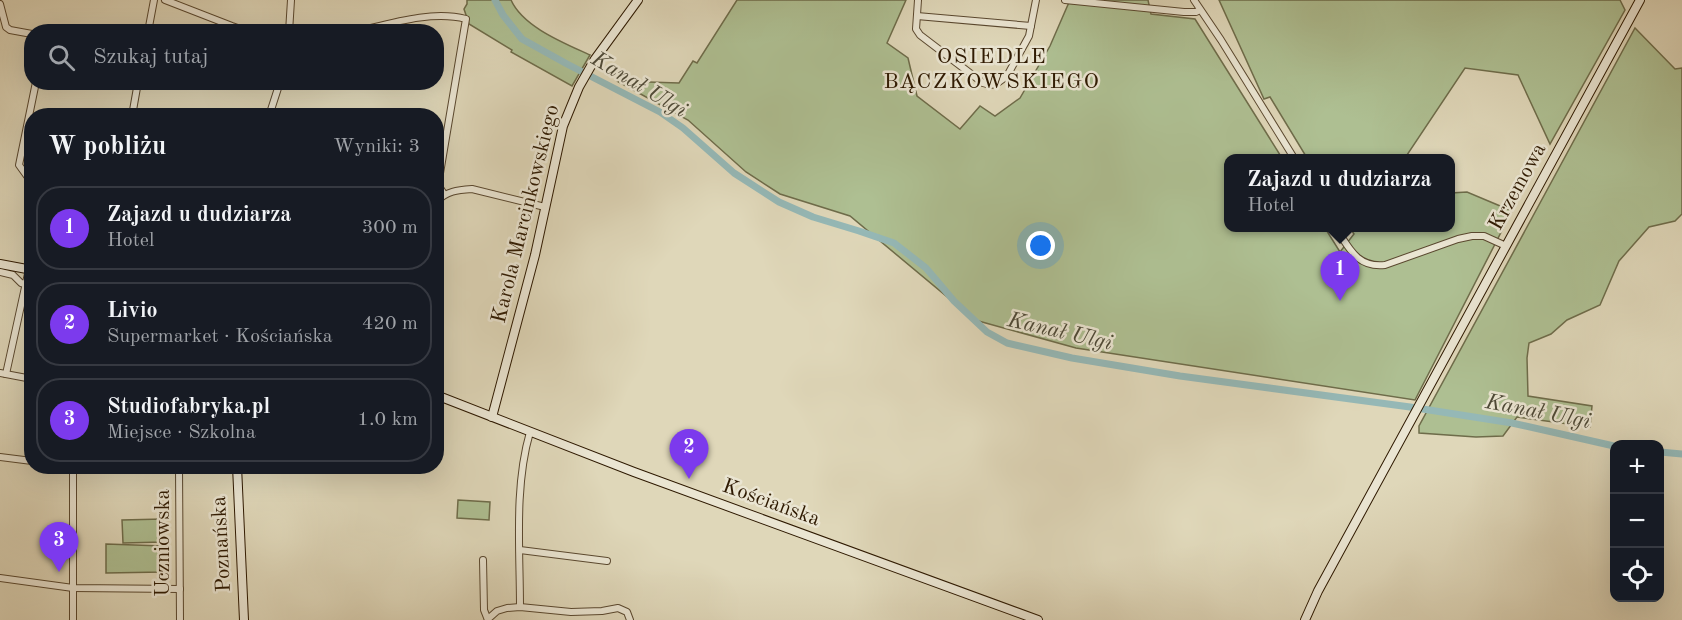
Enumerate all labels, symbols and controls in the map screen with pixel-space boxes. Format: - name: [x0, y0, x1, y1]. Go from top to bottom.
- search box: [24, 24, 444, 90]
- icon: search: [45, 41, 78, 74]
- text: Szukaj tutaj: [93, 46, 209, 68]
- district label: OSIEDLE BĄCZKOWSKIEGO: [884, 46, 1100, 93]
- water label: Kanał Ulgi: [587, 48, 691, 122]
- street label: Karola Marcinkowskiego: [489, 103, 563, 325]
- text: W pobliżu: [48, 134, 166, 160]
- text: Wyniki: 3: [333, 137, 420, 157]
- street label: Krzemowa: [1486, 140, 1550, 234]
- popup: [1224, 154, 1455, 232]
- text: Zajazd u dudziarza: [1247, 169, 1432, 191]
- text: Hotel: [1247, 196, 1295, 216]
- text: Zajazd u dudziarza: [107, 204, 292, 226]
- text: 1: [64, 218, 75, 238]
- text: 300 m: [362, 218, 418, 238]
- text: Hotel: [107, 231, 154, 251]
- your location: [1026, 231, 1055, 260]
- pin: 1: [1320, 252, 1360, 301]
- text: Livio: [107, 300, 158, 322]
- water label: Kanał Ulgi: [1004, 309, 1115, 355]
- text: 2: [64, 314, 75, 334]
- text: 420 m: [362, 314, 418, 334]
- text: Supermarket · Kościańska: [107, 327, 333, 347]
- water label: Kanał Ulgi: [1482, 391, 1593, 433]
- text: Studiofabryka.pl: [107, 396, 270, 418]
- text: 3: [64, 410, 75, 430]
- text: 1.0 km: [357, 410, 418, 430]
- text: Miejsce · Szkolna: [107, 423, 256, 443]
- pin: 2: [670, 430, 708, 479]
- map controls: [1610, 440, 1664, 602]
- button: +: [1610, 440, 1664, 494]
- street label: Kościańska: [719, 476, 823, 530]
- street label: Uczniowska: [153, 489, 174, 597]
- button: −: [1610, 494, 1664, 548]
- street label: Poznańska: [209, 495, 235, 593]
- pin: 3: [40, 522, 78, 572]
- button: locate: [1610, 548, 1664, 602]

